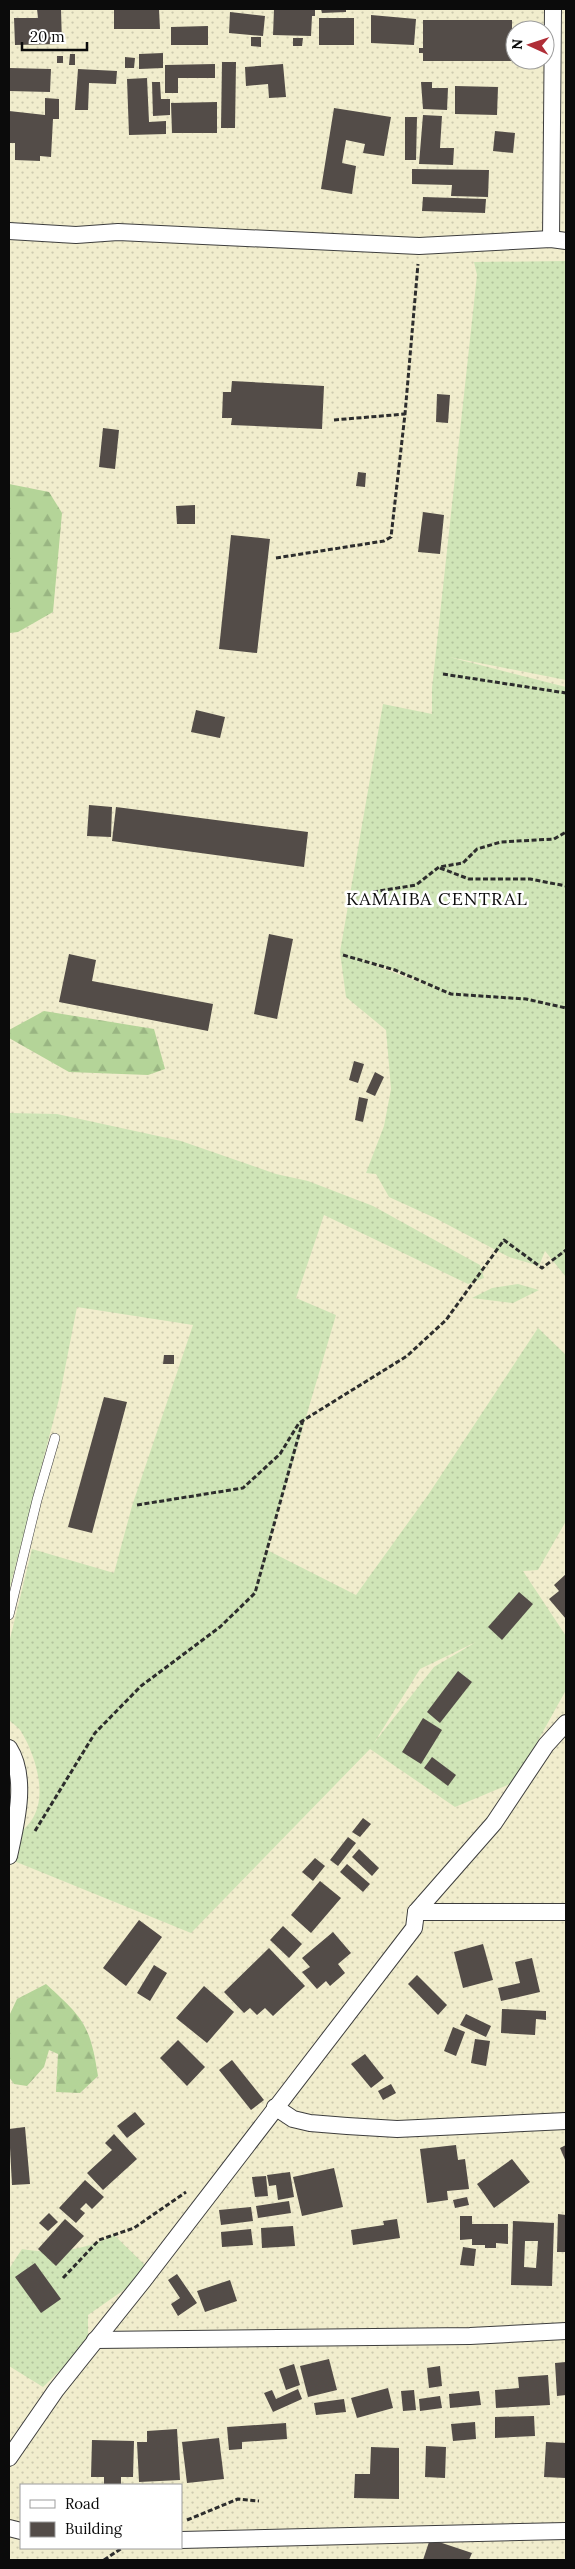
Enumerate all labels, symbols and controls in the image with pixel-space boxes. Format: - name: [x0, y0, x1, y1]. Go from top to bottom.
- scale bar: [22, 20, 88, 52]
- north arrow: [505, 20, 555, 70]
- text: 20 m: [30, 27, 65, 46]
- text: N: [508, 38, 526, 50]
- district label: KAMAIBA CENTRAL: [346, 887, 528, 910]
- legend: [20, 2484, 182, 2549]
- text: Road: [65, 2494, 100, 2513]
- text: Building: [65, 2519, 123, 2538]

